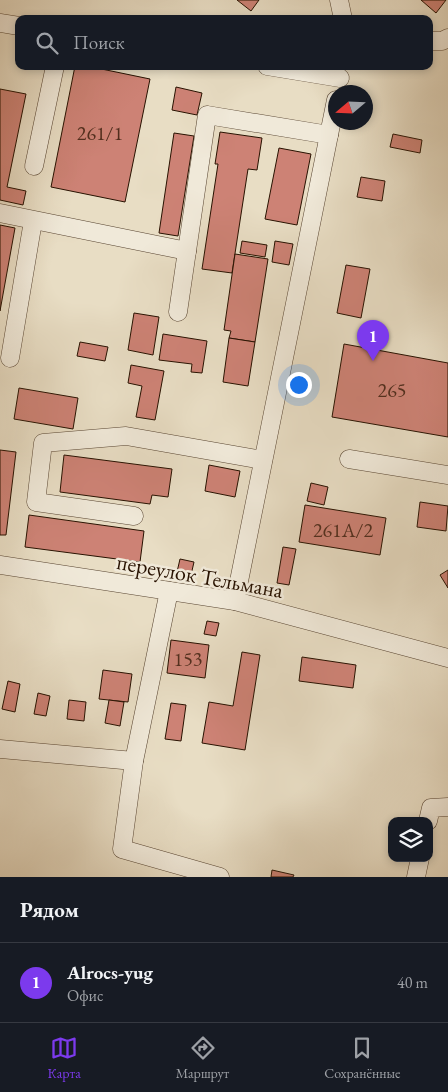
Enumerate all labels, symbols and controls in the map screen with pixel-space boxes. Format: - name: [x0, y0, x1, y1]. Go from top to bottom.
- search box: [15, 15, 433, 70]
- icon: search: [33, 29, 61, 57]
- text: Поиск: [73, 30, 125, 55]
- north arrow: [328, 85, 373, 130]
- house number: 261/1: [77, 120, 123, 146]
- pin: 1: [357, 320, 389, 361]
- your location: [286, 372, 312, 398]
- house number: 265: [378, 377, 406, 403]
- house number: 261А/2: [313, 517, 374, 543]
- street label: переулок Тельмана: [115, 547, 286, 605]
- house number: 153: [174, 646, 202, 672]
- map controls: [388, 817, 433, 862]
- button: layers: [388, 817, 433, 862]
- text: Рядом: [20, 896, 79, 923]
- text: Alrocs-yug: [67, 960, 153, 985]
- text: 1: [32, 972, 40, 993]
- text: 40 m: [397, 972, 428, 993]
- text: Офис: [67, 985, 104, 1006]
- tab: Карта: [47, 1034, 81, 1082]
- tab: Маршрут: [176, 1034, 229, 1082]
- tab: Сохранённые: [324, 1034, 401, 1082]

